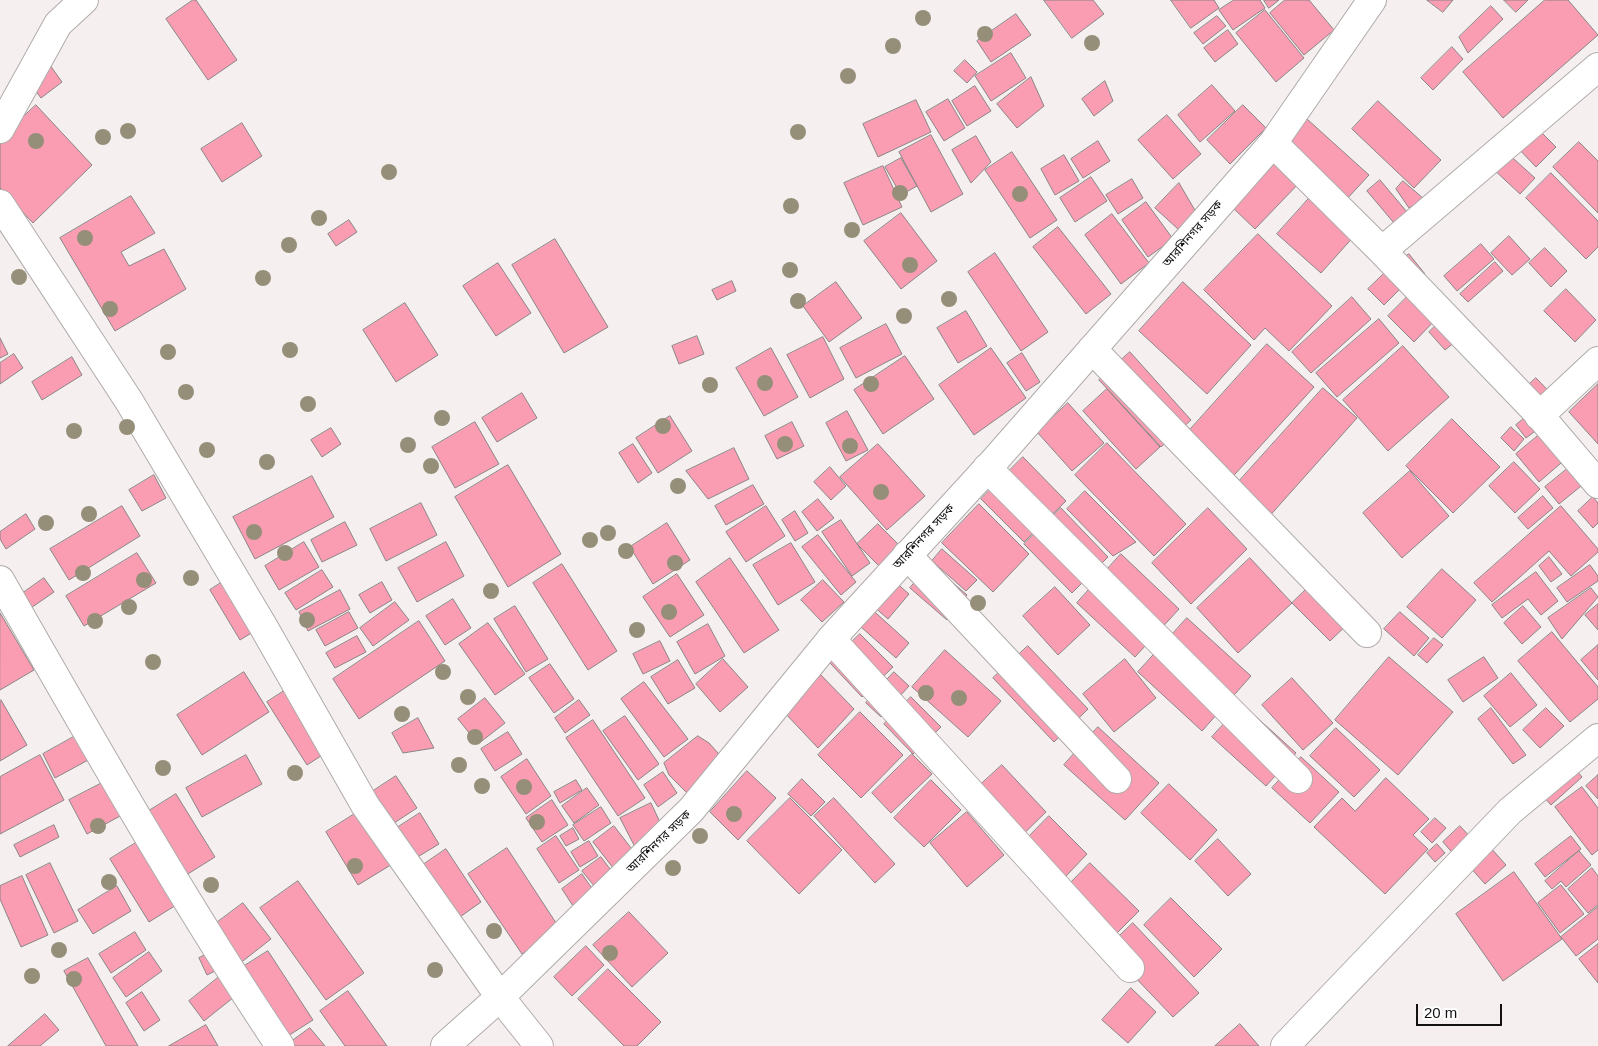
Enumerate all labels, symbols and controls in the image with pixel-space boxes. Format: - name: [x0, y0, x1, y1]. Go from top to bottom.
- street label: আরশিনগর সড়ক: [1160, 198, 1226, 270]
- street label: আরশিনগর সড়ক: [890, 502, 958, 572]
- street label: আরশিনগর সড়ক: [624, 808, 694, 876]
- scale bar: [1418, 994, 1504, 1026]
- text: 20 m: [1424, 1004, 1457, 1021]

